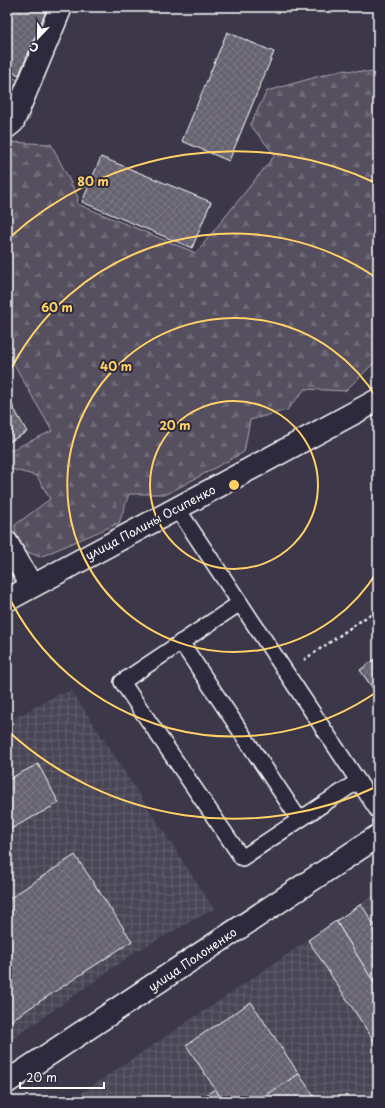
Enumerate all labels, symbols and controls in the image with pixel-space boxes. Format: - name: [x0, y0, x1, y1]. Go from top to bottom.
- north arrow: [18, 18, 58, 58]
- text: С: [27, 38, 41, 57]
- text: 80 m: [77, 172, 109, 190]
- text: 60 m: [41, 298, 73, 316]
- text: 40 m: [100, 357, 132, 375]
- text: 20 m: [159, 416, 191, 434]
- centre of rings: [227, 478, 241, 492]
- street label: улица Полины Осипенко: [82, 480, 219, 564]
- street label: улица Полоненко: [144, 922, 240, 995]
- scale bar: [20, 1064, 104, 1090]
- text: 20 m: [26, 1068, 57, 1086]

